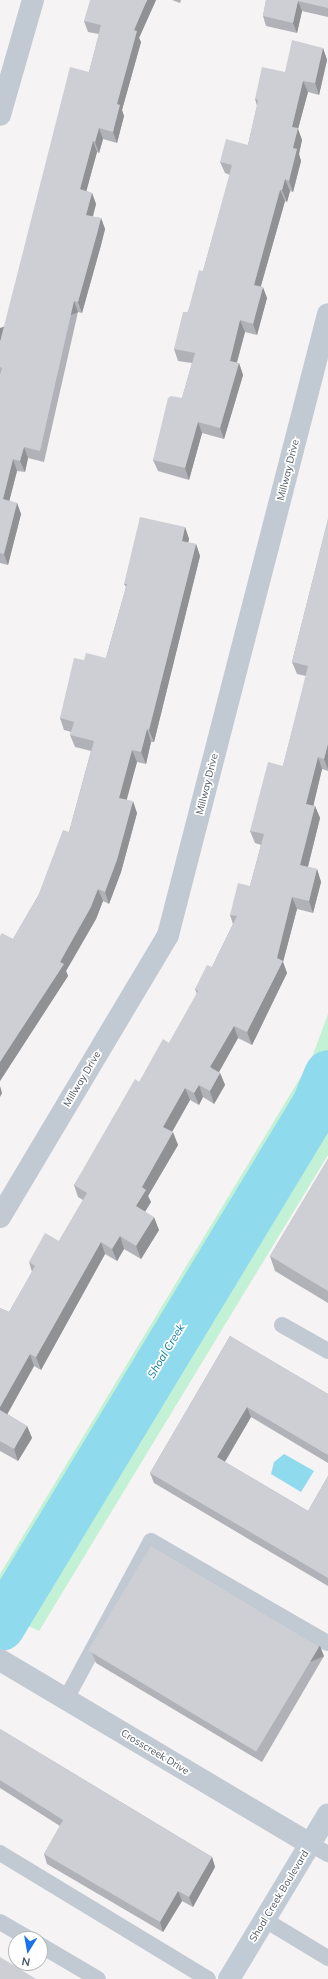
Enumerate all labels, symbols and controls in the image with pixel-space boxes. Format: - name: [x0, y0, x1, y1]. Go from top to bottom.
- street label: Millway Drive: [275, 438, 301, 502]
- street label: Millway Drive: [194, 752, 220, 816]
- street label: Millway Drive: [61, 1049, 103, 1109]
- water label: Shoal Creek: [145, 1322, 187, 1380]
- street label: Crosscreek Drive: [119, 1727, 191, 1777]
- street label: Shoal Creek Boulevard: [247, 1848, 311, 1944]
- north arrow: [8, 1931, 48, 1971]
- text: N: [20, 1954, 31, 1969]

